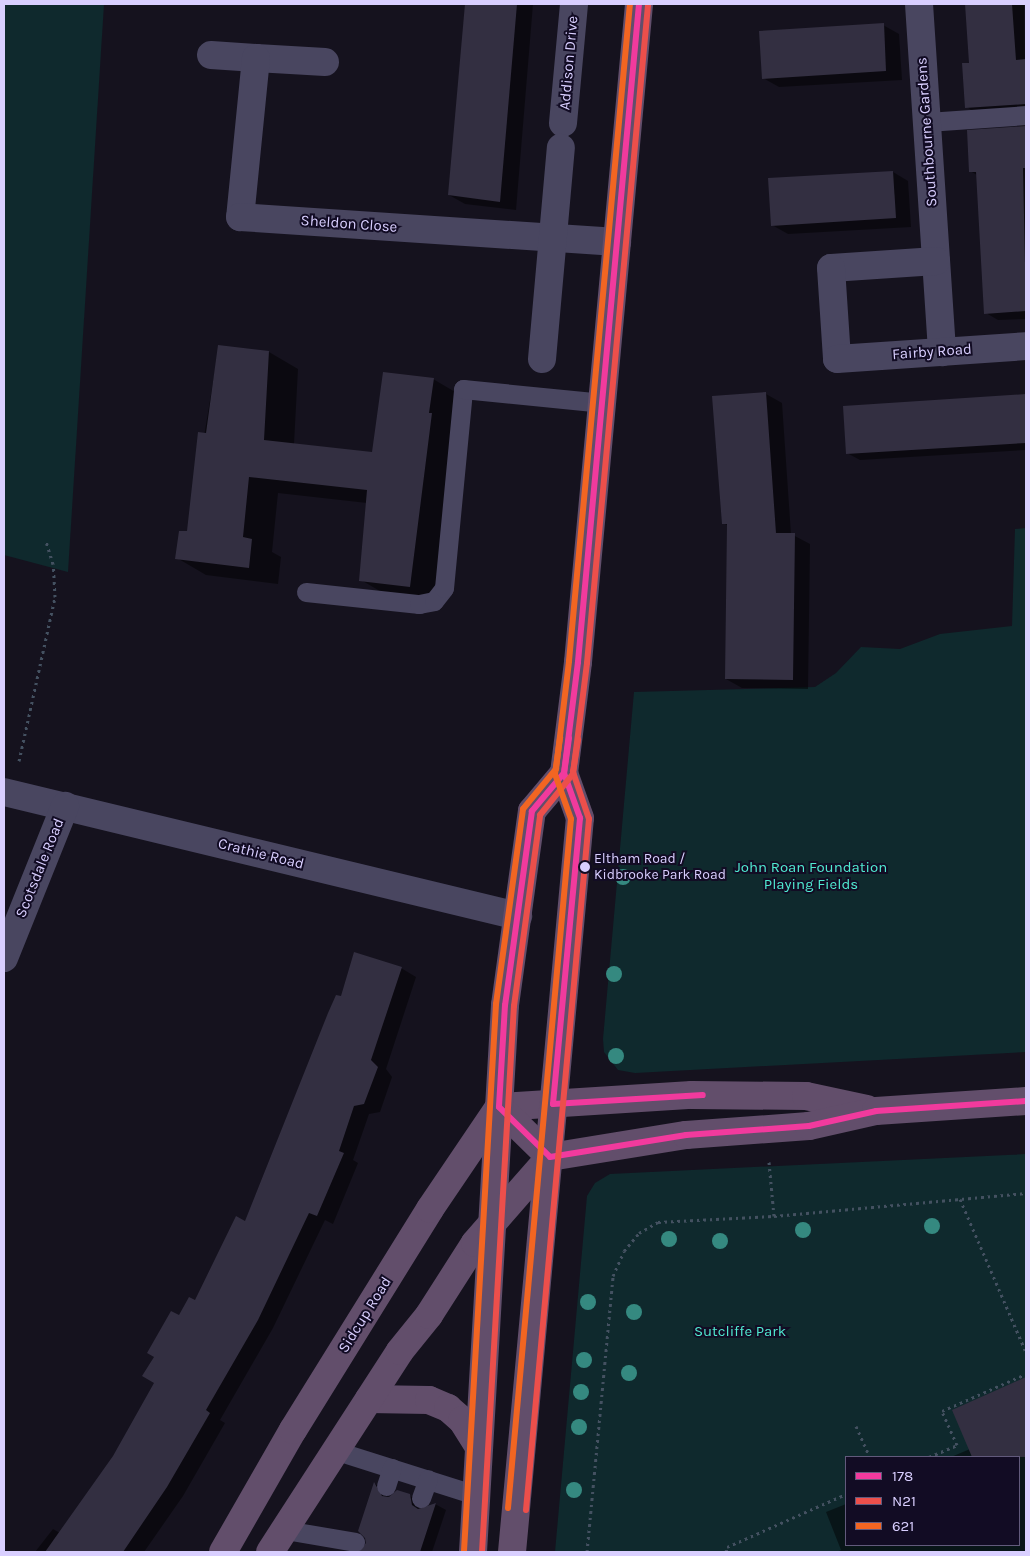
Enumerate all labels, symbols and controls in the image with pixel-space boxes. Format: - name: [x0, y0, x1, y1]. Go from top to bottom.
- street label: Addison Drive: [556, 15, 582, 111]
- street label: Southbourne Gardens: [913, 57, 941, 207]
- street label: Sheldon Close: [300, 212, 398, 236]
- street label: Fairby Road: [892, 340, 972, 364]
- street label: Scotsdale Road: [12, 816, 68, 920]
- street label: Crathie Road: [216, 835, 306, 873]
- place label: Eltham Road / Kidbrooke Park Road: [594, 851, 726, 884]
- park label: John Roan Foundation Playing Fields: [735, 858, 887, 893]
- marker: Eltham Road / Kidbrooke Park Road: [580, 862, 590, 872]
- street label: Sidcup Road: [335, 1274, 395, 1356]
- park label: Sutcliffe Park: [694, 1323, 786, 1341]
- legend: [845, 1456, 1020, 1546]
- text: 178: [892, 1467, 913, 1485]
- text: N21: [892, 1492, 916, 1510]
- text: 621: [892, 1517, 914, 1535]

